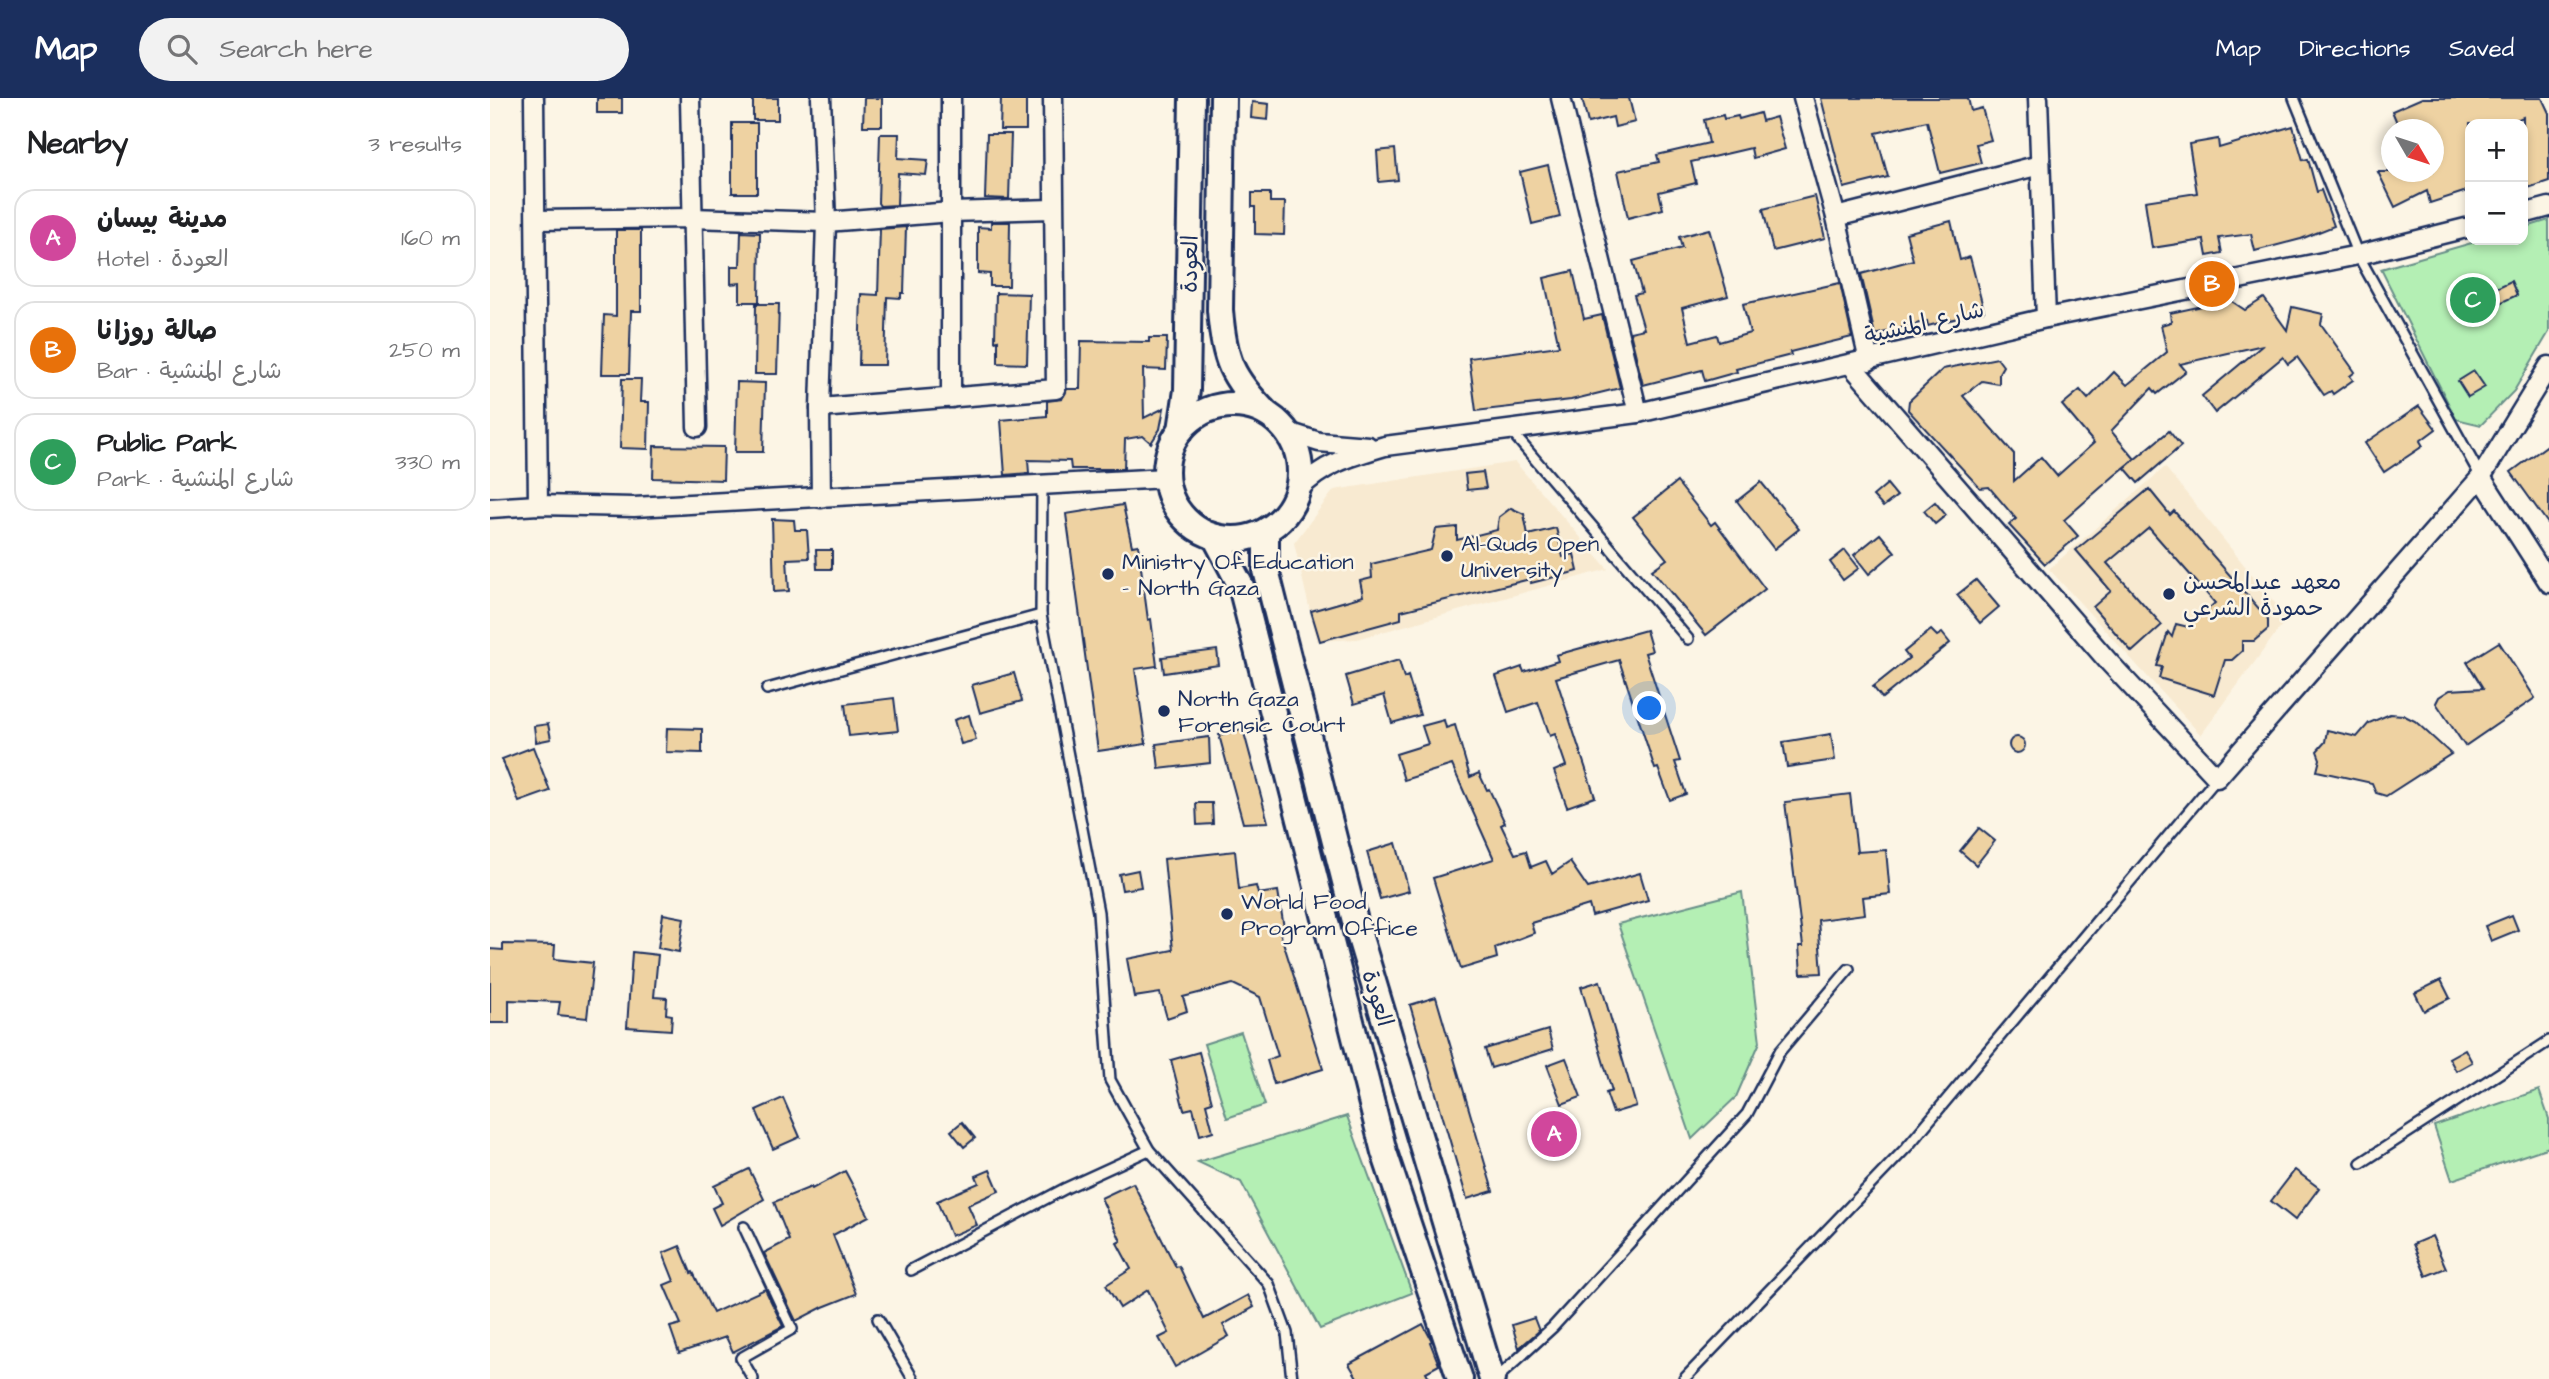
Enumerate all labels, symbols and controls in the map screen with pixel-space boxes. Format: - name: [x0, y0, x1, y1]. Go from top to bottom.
- search box: [139, 18, 629, 81]
- text: Map: [35, 26, 97, 72]
- icon: search: [163, 30, 201, 68]
- text: Search here: [219, 31, 373, 67]
- text: Map: [2216, 32, 2261, 66]
- text: Directions: [2299, 32, 2411, 66]
- text: Saved: [2449, 32, 2514, 66]
- north arrow: [2381, 119, 2444, 182]
- map controls: [2465, 119, 2528, 245]
- button: +: [2465, 119, 2528, 182]
- text: Nearby: [28, 123, 128, 165]
- text: 3 results: [368, 128, 462, 160]
- button: −: [2465, 182, 2528, 245]
- text: مدينة بيسان: [97, 201, 227, 237]
- text: A: [46, 222, 60, 254]
- text: 160 m: [401, 222, 460, 254]
- street label: العودة: [1173, 235, 1207, 293]
- text: Hotel · العودة: [97, 243, 229, 275]
- pin: B: [2189, 258, 2235, 310]
- pin: C: [2450, 274, 2496, 326]
- street label: شارع المنشية: [1861, 294, 1987, 352]
- text: صالة روزانا: [97, 313, 217, 349]
- text: B: [45, 334, 61, 366]
- text: 250 m: [389, 334, 460, 366]
- text: Bar · شارع المنشية: [97, 355, 282, 387]
- text: Public Park: [97, 425, 236, 461]
- text: C: [45, 446, 61, 478]
- text: 330 m: [395, 446, 460, 478]
- text: Park · شارع المنشية: [97, 463, 294, 495]
- place label: Al-Quds Open University: [1461, 528, 1599, 587]
- place label: Ministry Of Education - North Gaza: [1122, 546, 1354, 604]
- marker: Al-Quds Open University: [1439, 548, 1455, 564]
- marker: Ministry Of Education - North Gaza: [1100, 566, 1116, 582]
- place label: معهد عبدالمحسن حمودة الشرعي: [2183, 566, 2341, 628]
- marker: معهد عبدالمحسن حمودة الشرعي: [2161, 586, 2177, 602]
- place label: North Gaza Forensic Court: [1178, 683, 1346, 741]
- your location: [1632, 691, 1666, 725]
- marker: North Gaza Forensic Court: [1156, 703, 1172, 719]
- place label: World Food Program Office: [1241, 886, 1418, 945]
- marker: World Food Program Office: [1219, 906, 1235, 922]
- street label: العودة: [1353, 966, 1401, 1031]
- pin: A: [1531, 1108, 1577, 1160]

